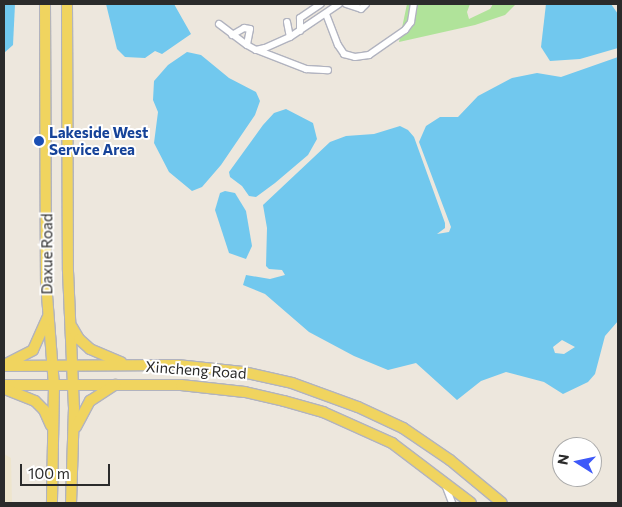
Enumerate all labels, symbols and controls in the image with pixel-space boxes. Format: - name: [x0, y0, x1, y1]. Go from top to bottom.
- place label: Lakeside West Service Area: [49, 123, 148, 158]
- marker: Lakeside West Service Area: [33, 135, 45, 147]
- street label: Daxue Road: [38, 213, 56, 295]
- street label: Xincheng Road: [145, 357, 247, 383]
- north arrow: [552, 437, 602, 487]
- text: N: [553, 453, 572, 466]
- scale bar: [22, 454, 112, 486]
- text: 100 m: [28, 464, 70, 482]

